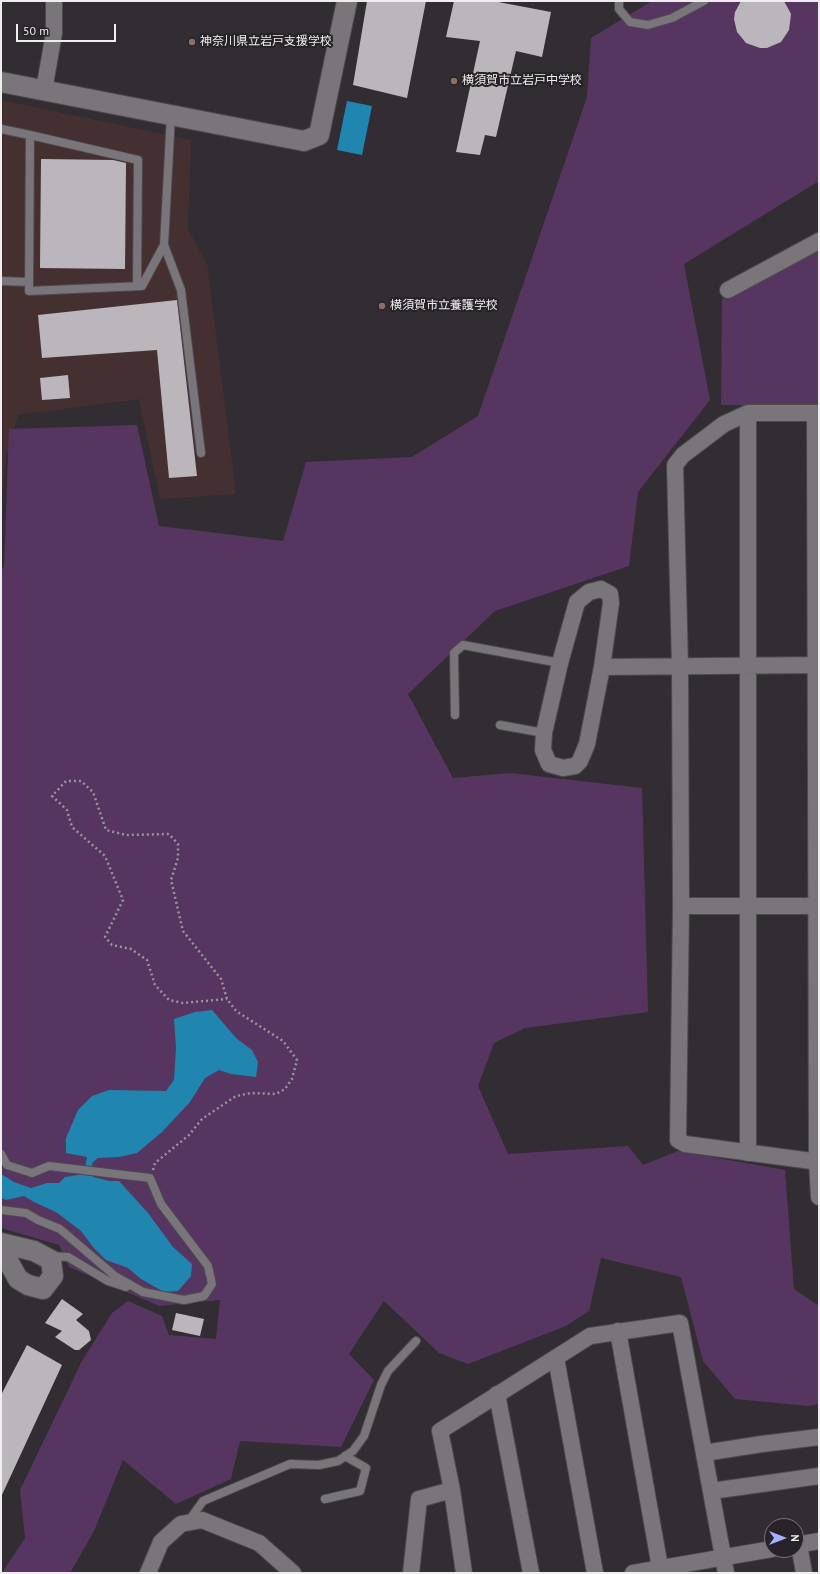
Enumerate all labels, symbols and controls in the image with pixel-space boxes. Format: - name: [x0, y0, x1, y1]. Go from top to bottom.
- scale bar: [18, 16, 118, 42]
- text: 50 m: [23, 23, 49, 38]
- place label: 神奈川県立岩戸支援学校: [200, 35, 332, 49]
- marker: 神奈川県立岩戸支援学校: [187, 37, 197, 47]
- place label: 横須賀市立岩戸中学校: [462, 74, 582, 88]
- marker: 横須賀市立岩戸中学校: [449, 76, 459, 86]
- place label: 横須賀市立養護学校: [390, 299, 498, 313]
- marker: 横須賀市立養護学校: [377, 301, 387, 311]
- north arrow: [764, 1518, 804, 1558]
- text: N: [788, 1534, 802, 1542]

